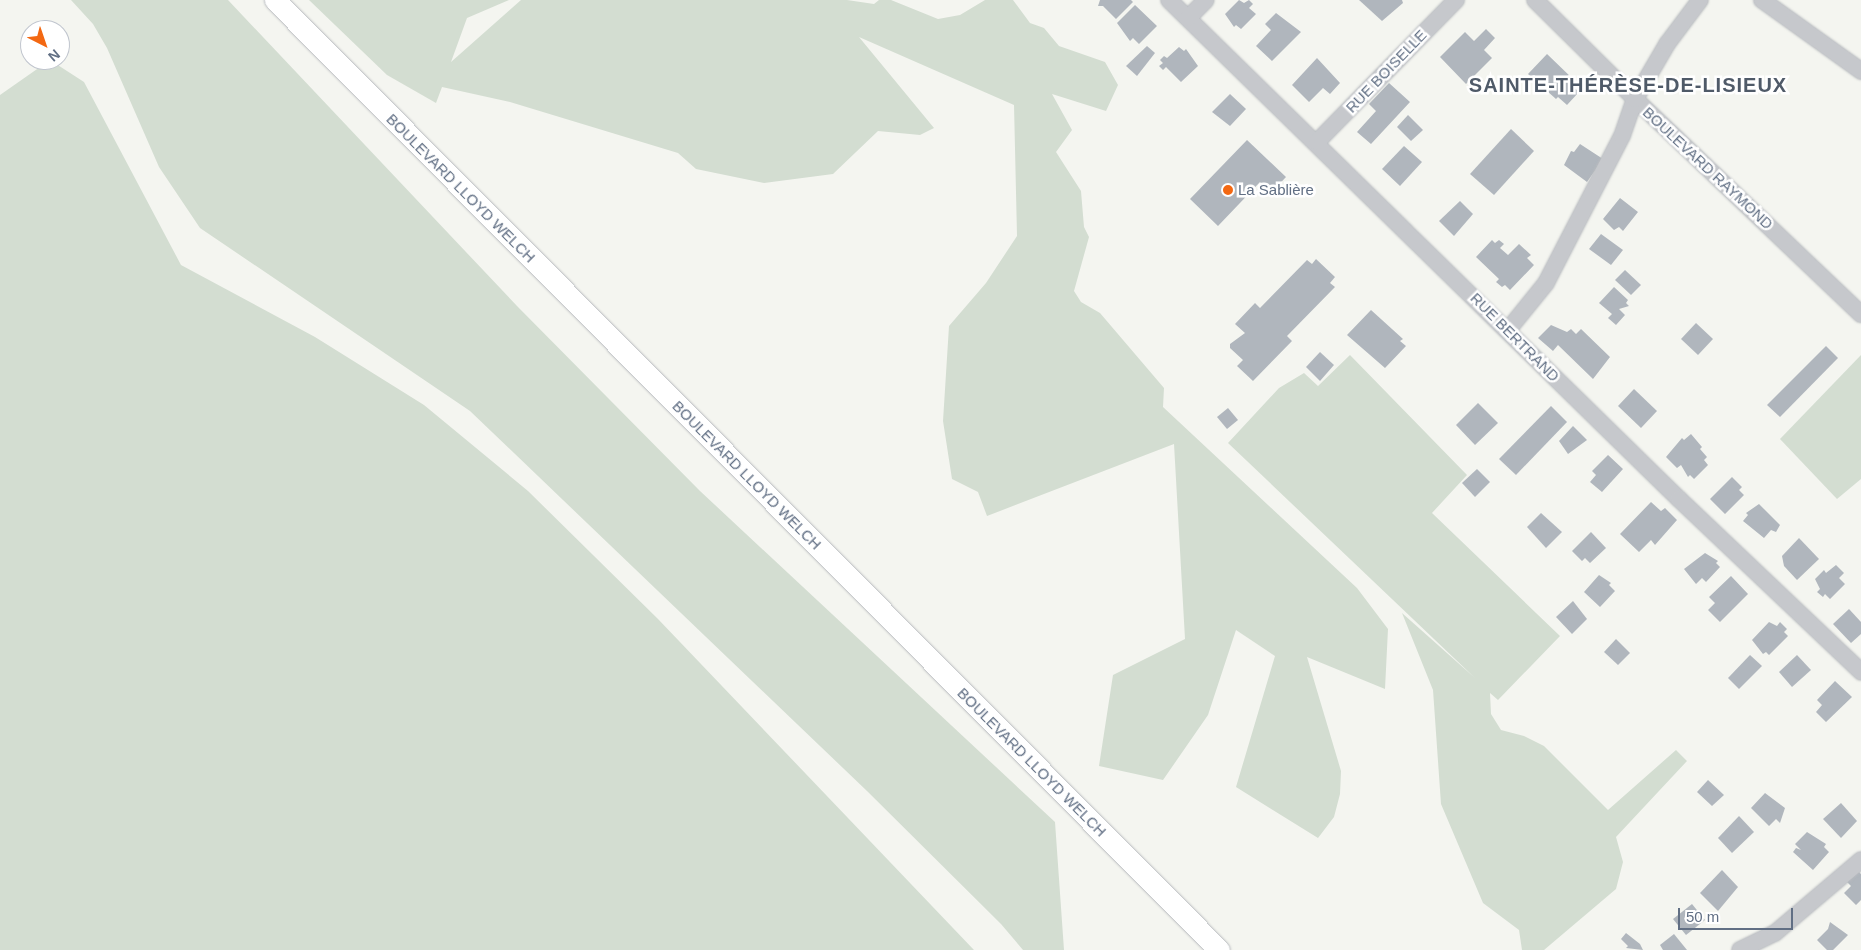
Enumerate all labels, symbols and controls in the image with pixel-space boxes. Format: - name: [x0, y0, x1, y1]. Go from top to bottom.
- north arrow: [20, 20, 70, 70]
- street label: RUE BOISELLE: [1342, 26, 1430, 116]
- text: N: [45, 46, 63, 65]
- district label: SAINTE-THÉRÈSE-DE-LISIEUX: [1466, 73, 1790, 97]
- street label: BOULEVARD RAYMOND: [1639, 103, 1777, 233]
- street label: BOULEVARD LLOYD WELCH: [383, 110, 539, 266]
- place label: La Sablière: [1238, 181, 1314, 199]
- marker: La Sablière: [1222, 184, 1234, 196]
- street label: RUE BERTRAND: [1467, 289, 1563, 385]
- street label: BOULEVARD LLOYD WELCH: [669, 397, 825, 553]
- street label: BOULEVARD LLOYD WELCH: [954, 684, 1110, 840]
- scale bar: [1681, 898, 1796, 930]
- text: 50 m: [1686, 908, 1719, 925]

